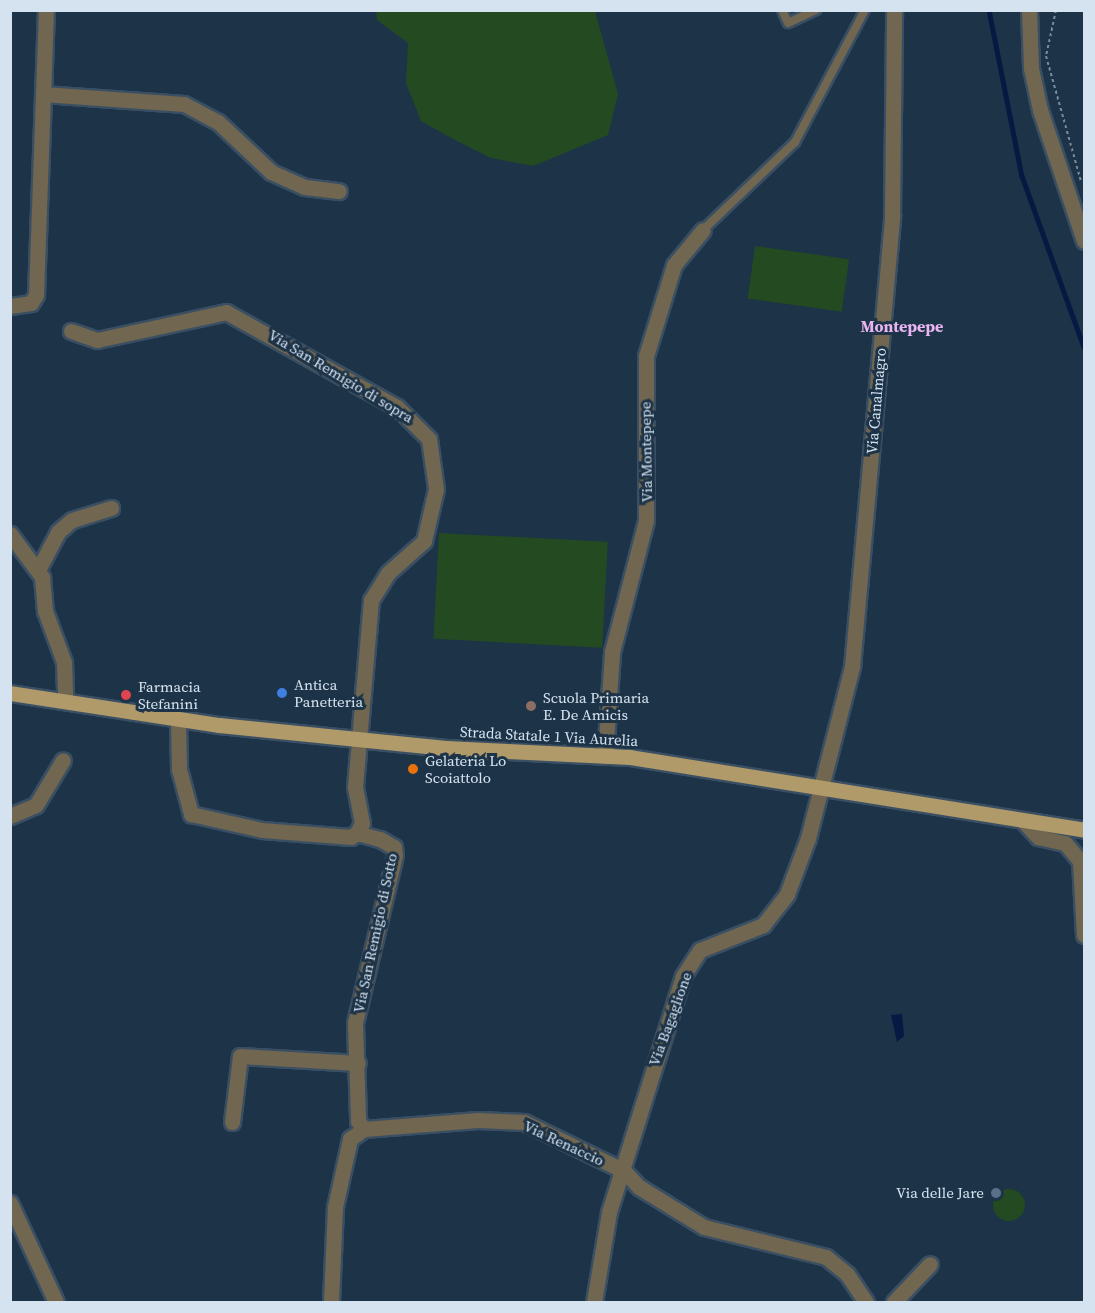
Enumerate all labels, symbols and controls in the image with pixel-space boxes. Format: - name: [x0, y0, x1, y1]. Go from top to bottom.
- district label: Montepepe: [861, 316, 943, 336]
- street label: Via San Remigio di sopra: [265, 326, 417, 426]
- street label: Via Canalmagro: [862, 347, 890, 455]
- street label: Via Montepepe: [636, 401, 656, 503]
- place label: Antica Panetteria: [294, 675, 363, 710]
- place label: Farmacia Stefanini: [138, 677, 201, 712]
- marker: Antica Panetteria: [275, 686, 289, 700]
- marker: Farmacia Stefanini: [119, 688, 133, 702]
- place label: Scuola Primaria E. De Amicis: [543, 688, 649, 723]
- marker: Scuola Primaria E. De Amicis: [524, 699, 538, 713]
- street label: Strada Statale 1 Via Aurelia: [459, 722, 639, 750]
- place label: Gelateria Lo Scoiattolo: [425, 751, 506, 786]
- marker: Gelateria Lo Scoiattolo: [406, 762, 420, 776]
- street label: Via San Remigio di Sotto: [349, 852, 401, 1014]
- street label: Via Bagaglione: [645, 970, 695, 1068]
- street label: Via Renaccio: [521, 1117, 607, 1169]
- place label: Via delle Jare: [896, 1184, 984, 1202]
- marker: Via delle Jare: [989, 1186, 1003, 1200]

